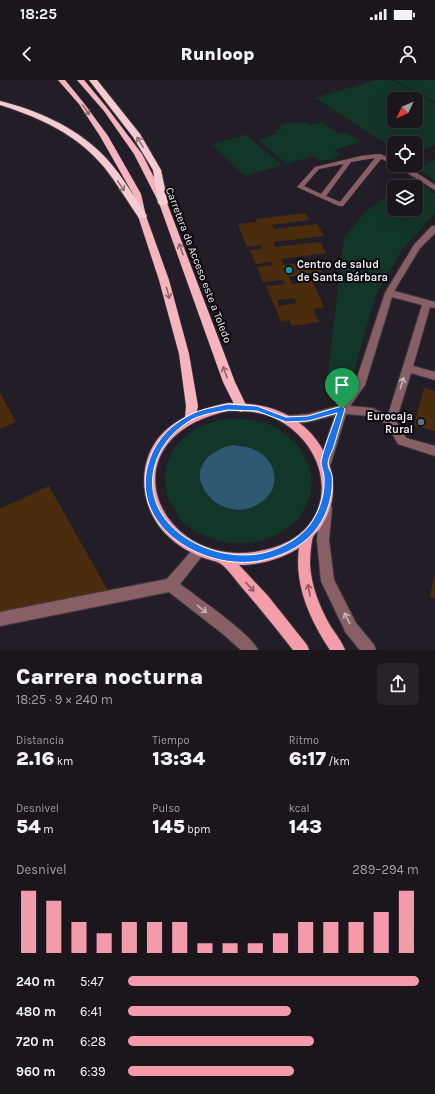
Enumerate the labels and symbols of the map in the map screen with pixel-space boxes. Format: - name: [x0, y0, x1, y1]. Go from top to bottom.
- north arrow: [387, 92, 423, 128]
- one-way arrow: [82, 104, 90, 115]
- one-way arrow: [136, 137, 144, 148]
- one-way arrow: [117, 180, 125, 191]
- street label: Carretera de Acceso este a Toledo: [163, 185, 234, 345]
- one-way arrow: [176, 244, 184, 256]
- place label: Centro de salud de Santa Bárbara: [297, 258, 388, 284]
- marker: Centro de salud de Santa Bárbara: [284, 265, 294, 275]
- one-way arrow: [165, 286, 172, 299]
- one-way arrow: [221, 365, 228, 378]
- pin: [325, 368, 359, 409]
- one-way arrow: [399, 377, 406, 390]
- place label: Eurocaja Rural: [367, 410, 413, 436]
- marker: Eurocaja Rural: [416, 417, 426, 427]
- one-way arrow: [245, 581, 254, 591]
- one-way arrow: [304, 584, 312, 597]
- one-way arrow: [196, 604, 207, 613]
- one-way arrow: [343, 613, 350, 625]

